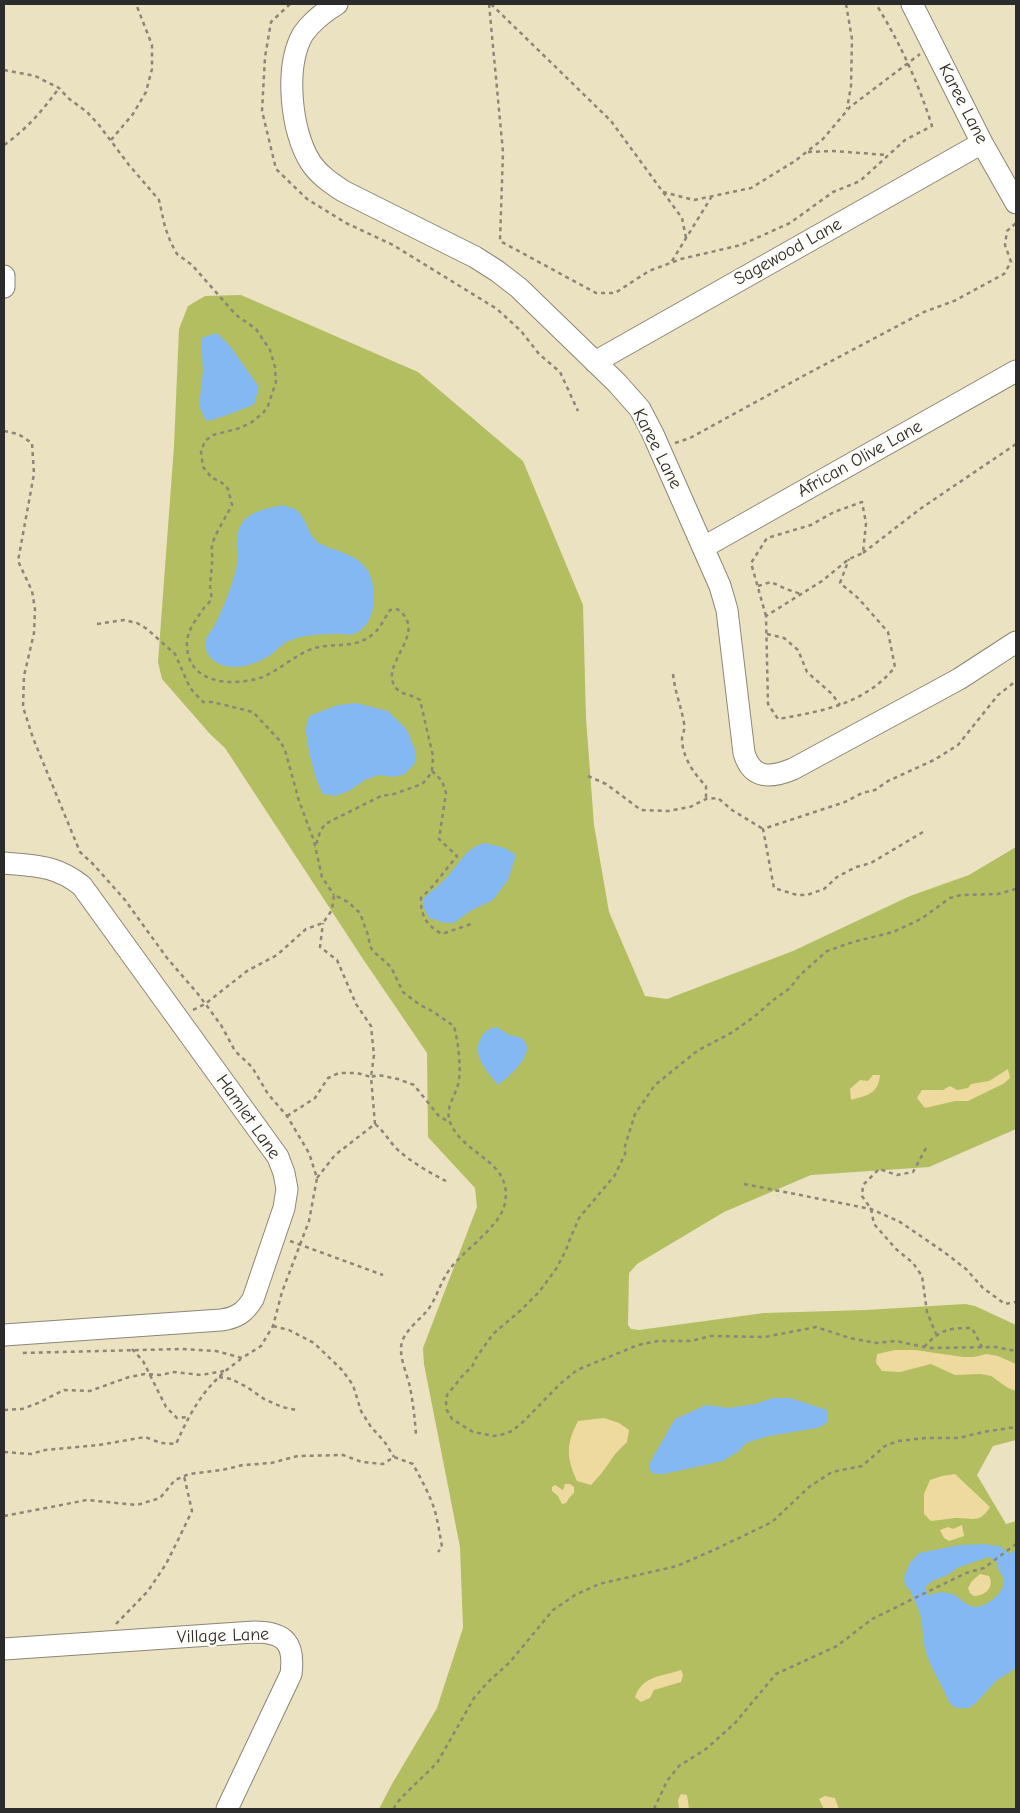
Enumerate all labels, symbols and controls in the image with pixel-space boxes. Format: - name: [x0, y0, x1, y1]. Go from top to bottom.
- street label: Karee Lane: [934, 60, 992, 148]
- street label: Sagewood Lane: [730, 214, 846, 290]
- street label: Karee Lane: [628, 405, 686, 493]
- street label: African Olive Lane: [794, 416, 926, 502]
- street label: Hamlet Lane: [211, 1071, 285, 1163]
- street label: Village Lane: [176, 1624, 270, 1648]

